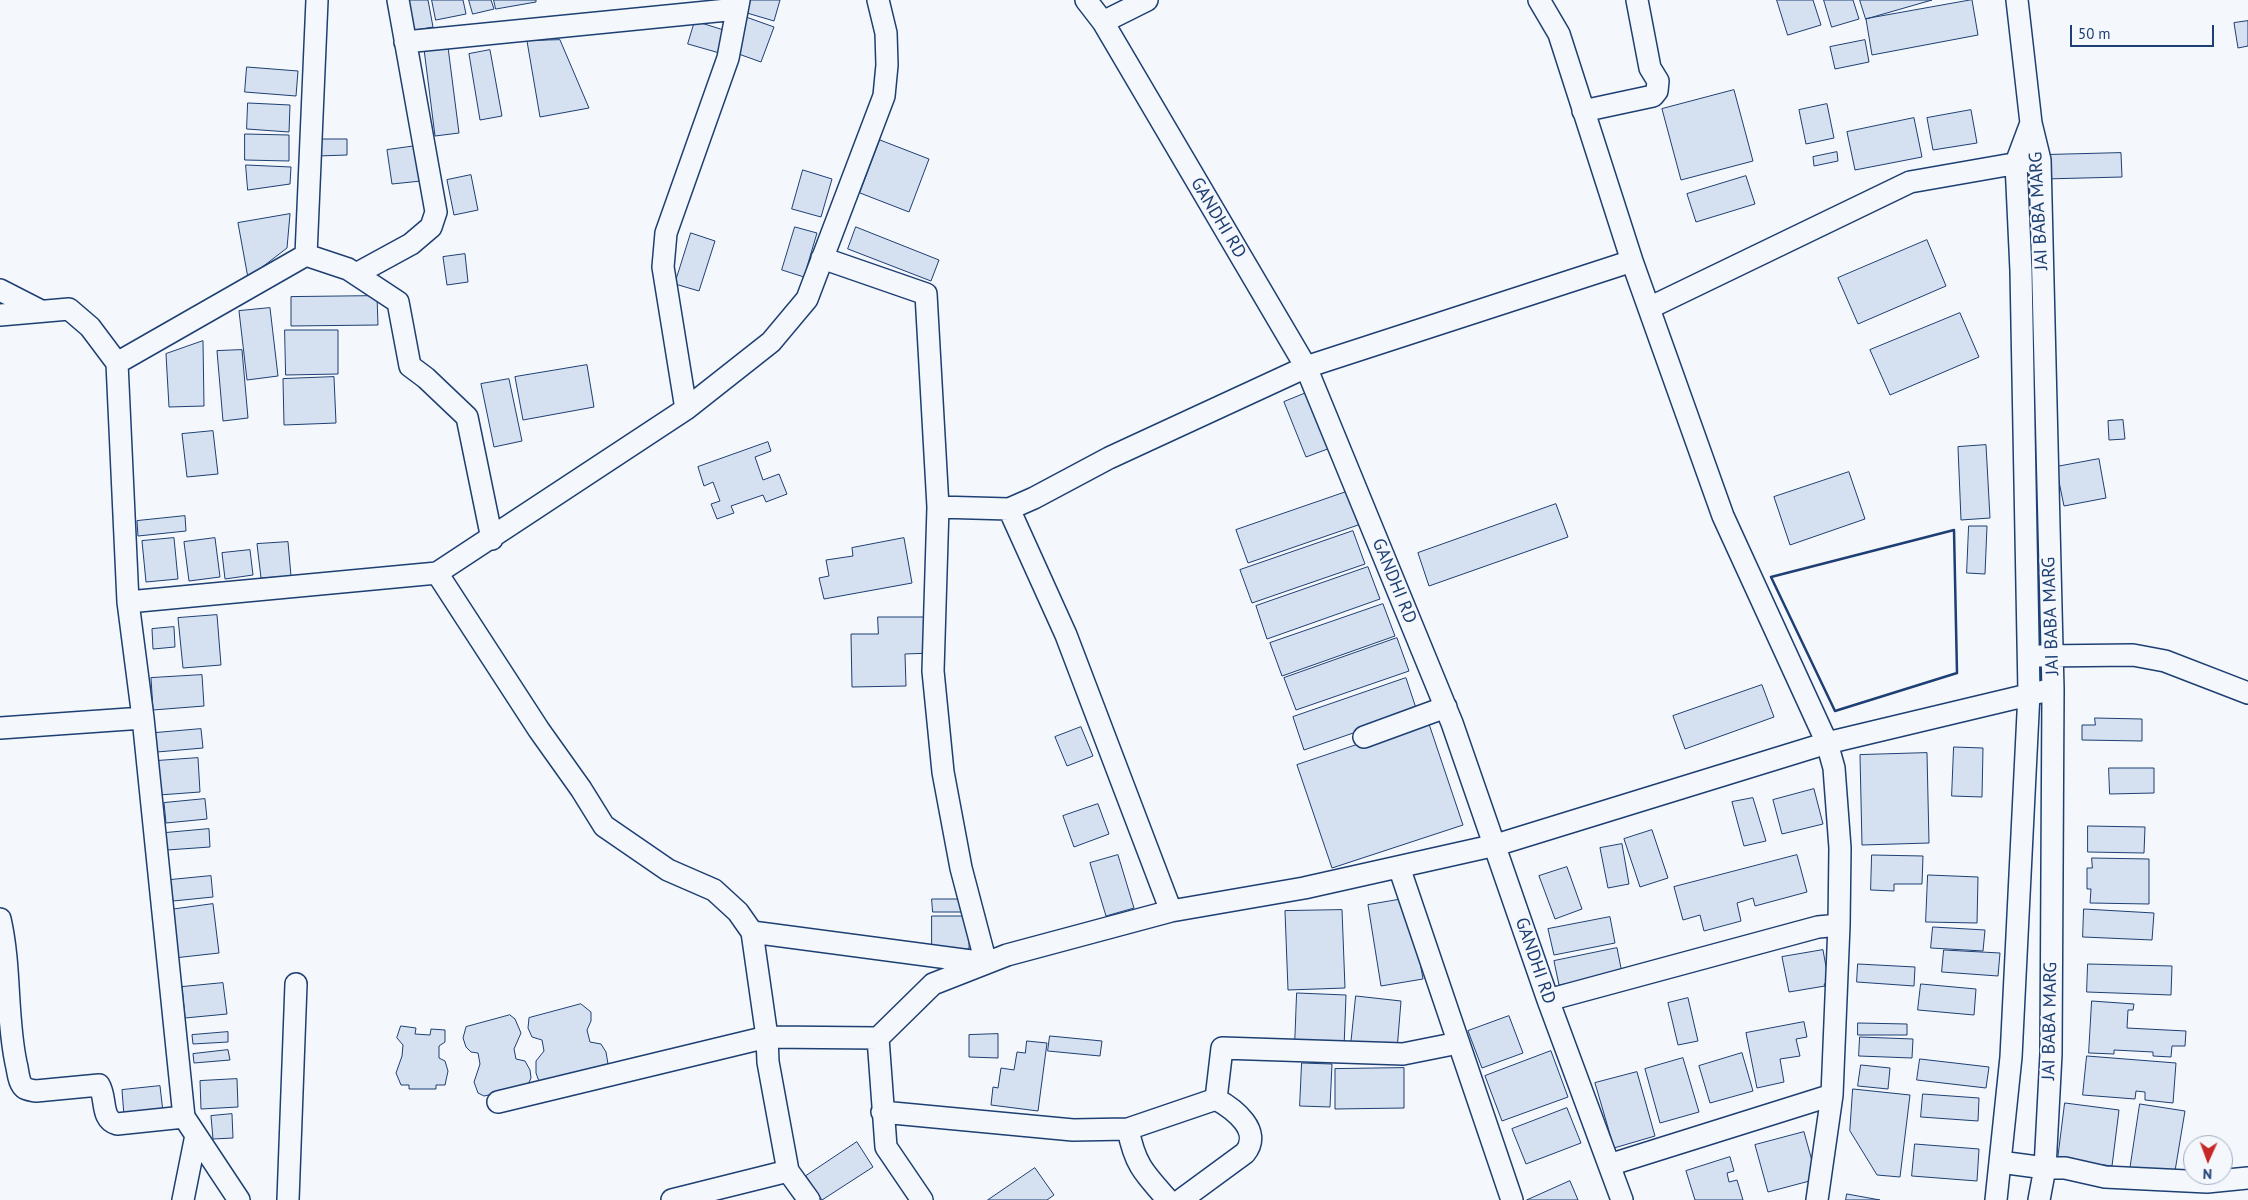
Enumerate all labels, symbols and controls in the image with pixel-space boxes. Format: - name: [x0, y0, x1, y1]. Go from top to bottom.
- scale bar: [2073, 15, 2217, 47]
- text: 50 m: [2078, 24, 2111, 43]
- street label: JAI BABA MARG: [2025, 151, 2053, 271]
- street label: GANDHI RD: [1186, 174, 1250, 262]
- street label: GANDHI RD: [1367, 535, 1421, 627]
- street label: JAI BABA MARG: [2038, 556, 2064, 676]
- street label: GANDHI RD: [1510, 915, 1560, 1007]
- street label: JAI BABA MARG: [2038, 962, 2062, 1080]
- north arrow: [2183, 1135, 2233, 1185]
- text: N: [2203, 1165, 2212, 1183]

